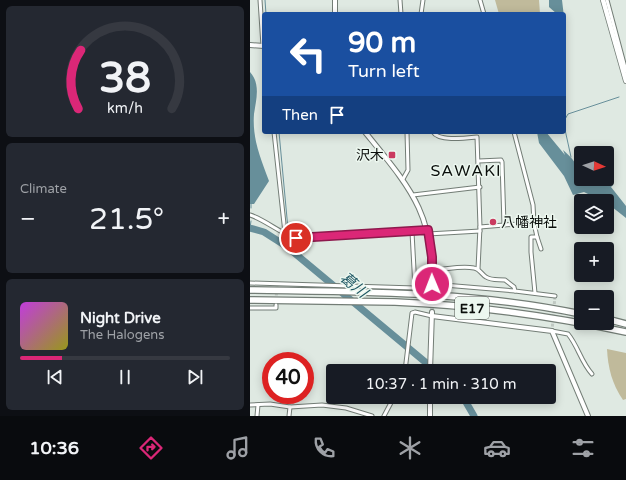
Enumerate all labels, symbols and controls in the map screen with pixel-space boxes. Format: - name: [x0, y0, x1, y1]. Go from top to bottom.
- text: 90 m: [348, 26, 416, 60]
- icon: left: [282, 28, 334, 80]
- text: 38: [99, 54, 151, 104]
- text: Turn left: [348, 60, 420, 82]
- text: km/h: [107, 100, 143, 117]
- icon: arrive: [326, 104, 348, 126]
- text: Then: [282, 106, 318, 124]
- north arrow: [574, 146, 614, 186]
- map controls: [574, 146, 614, 330]
- place label: 沢木: [356, 147, 384, 164]
- marker: 沢木: [387, 150, 397, 160]
- district label: SAWAKI: [430, 161, 502, 181]
- text: Climate: [20, 181, 67, 197]
- button: layers: [574, 194, 614, 234]
- text: 21.5°: [89, 201, 164, 238]
- text: −: [20, 206, 36, 232]
- text: +: [218, 206, 230, 232]
- place label: 八幡神社: [501, 214, 557, 231]
- marker: 八幡神社: [488, 217, 498, 227]
- pin: [279, 221, 313, 255]
- icon: arrive: [285, 227, 307, 249]
- button: +: [574, 242, 614, 282]
- position arrow: [411, 263, 453, 305]
- water label: 葛川: [337, 268, 373, 303]
- button: −: [574, 290, 614, 330]
- road number: E17: [455, 297, 489, 319]
- text: Night Drive: [80, 309, 161, 327]
- text: The Halogens: [80, 327, 164, 343]
- speed limit sign: 40: [262, 352, 314, 404]
- icon: previous: [44, 366, 66, 388]
- icon: pause: [114, 366, 136, 388]
- icon: next: [184, 366, 206, 388]
- text: 10:37 · 1 min · 310 m: [366, 375, 516, 393]
- icon: directions: [137, 434, 165, 462]
- icon: music: [224, 434, 252, 462]
- icon: phone: [310, 434, 338, 462]
- icon: climate: [396, 434, 424, 462]
- icon: car: [483, 434, 511, 462]
- icon: filters: [569, 434, 597, 462]
- text: 10:36: [29, 437, 79, 459]

